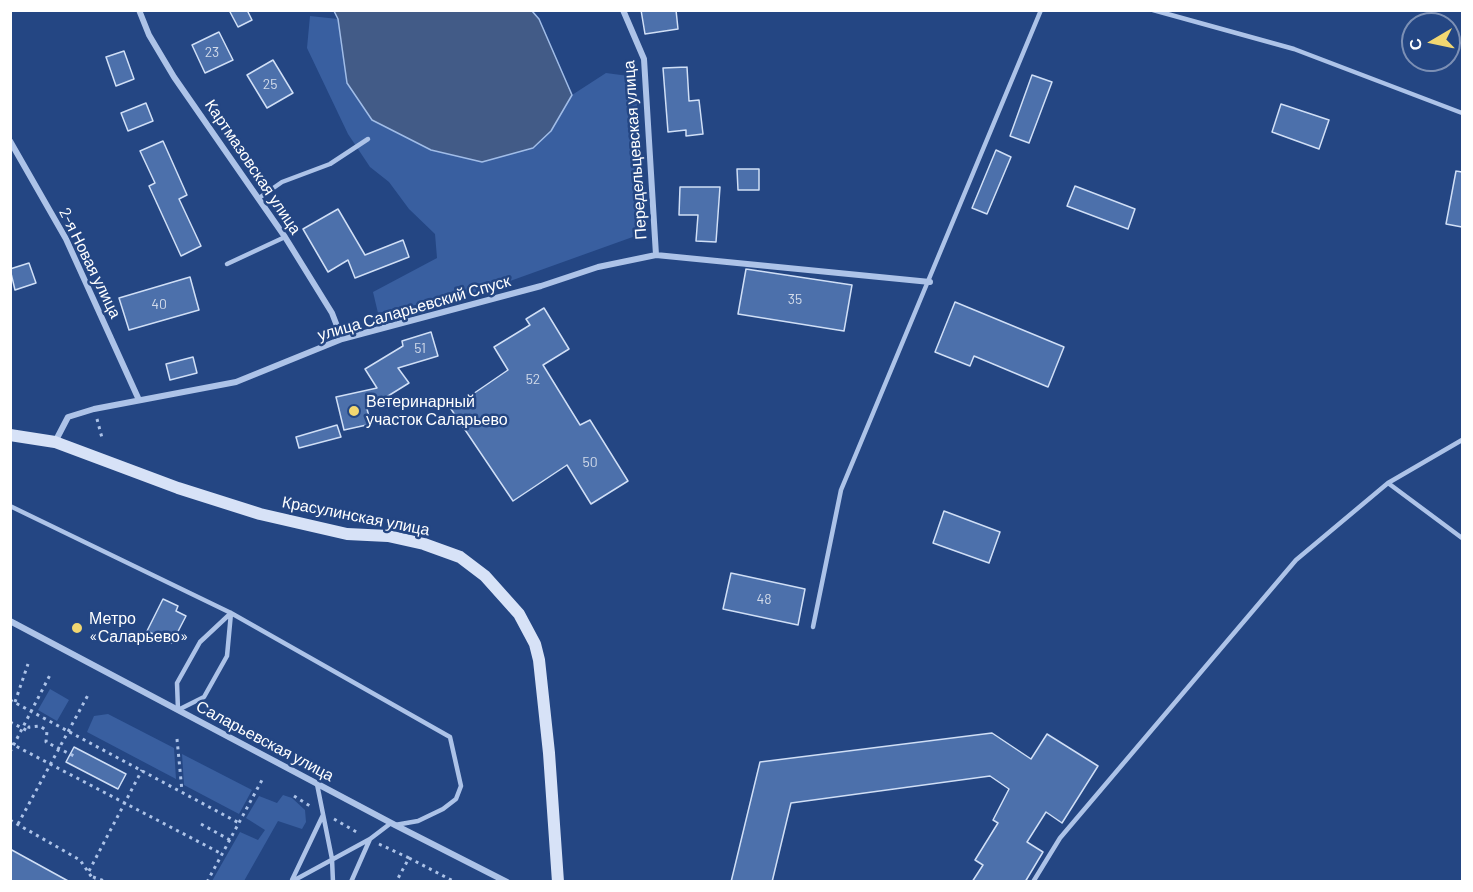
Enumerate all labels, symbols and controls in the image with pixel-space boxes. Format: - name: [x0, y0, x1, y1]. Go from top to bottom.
- north arrow: [1401, 12, 1461, 72]
- text: С: [1404, 37, 1425, 52]
- house number: 23: [205, 44, 219, 60]
- street label: Передельцевская улица: [619, 60, 651, 240]
- house number: 25: [263, 76, 277, 92]
- street label: Картмазовская улица: [201, 96, 305, 238]
- street label: 2-я Новая улица: [55, 205, 125, 321]
- street label: улица Саларьевский Спуск: [315, 271, 513, 345]
- house number: 35: [788, 291, 802, 307]
- house number: 40: [151, 296, 167, 312]
- house number: 51: [414, 340, 426, 356]
- house number: 52: [526, 371, 540, 387]
- place label: Ветеринарный участок Саларьево: [366, 392, 508, 430]
- marker: Ветеринарный участок Саларьево: [347, 404, 361, 418]
- house number: 50: [582, 454, 598, 470]
- street label: Красулинская улица: [281, 492, 431, 540]
- house number: 48: [756, 591, 772, 607]
- place label: Метро «Саларьево»: [89, 609, 188, 647]
- marker: Метро «Саларьево»: [70, 621, 84, 635]
- street label: Саларьевская улица: [193, 697, 337, 785]

